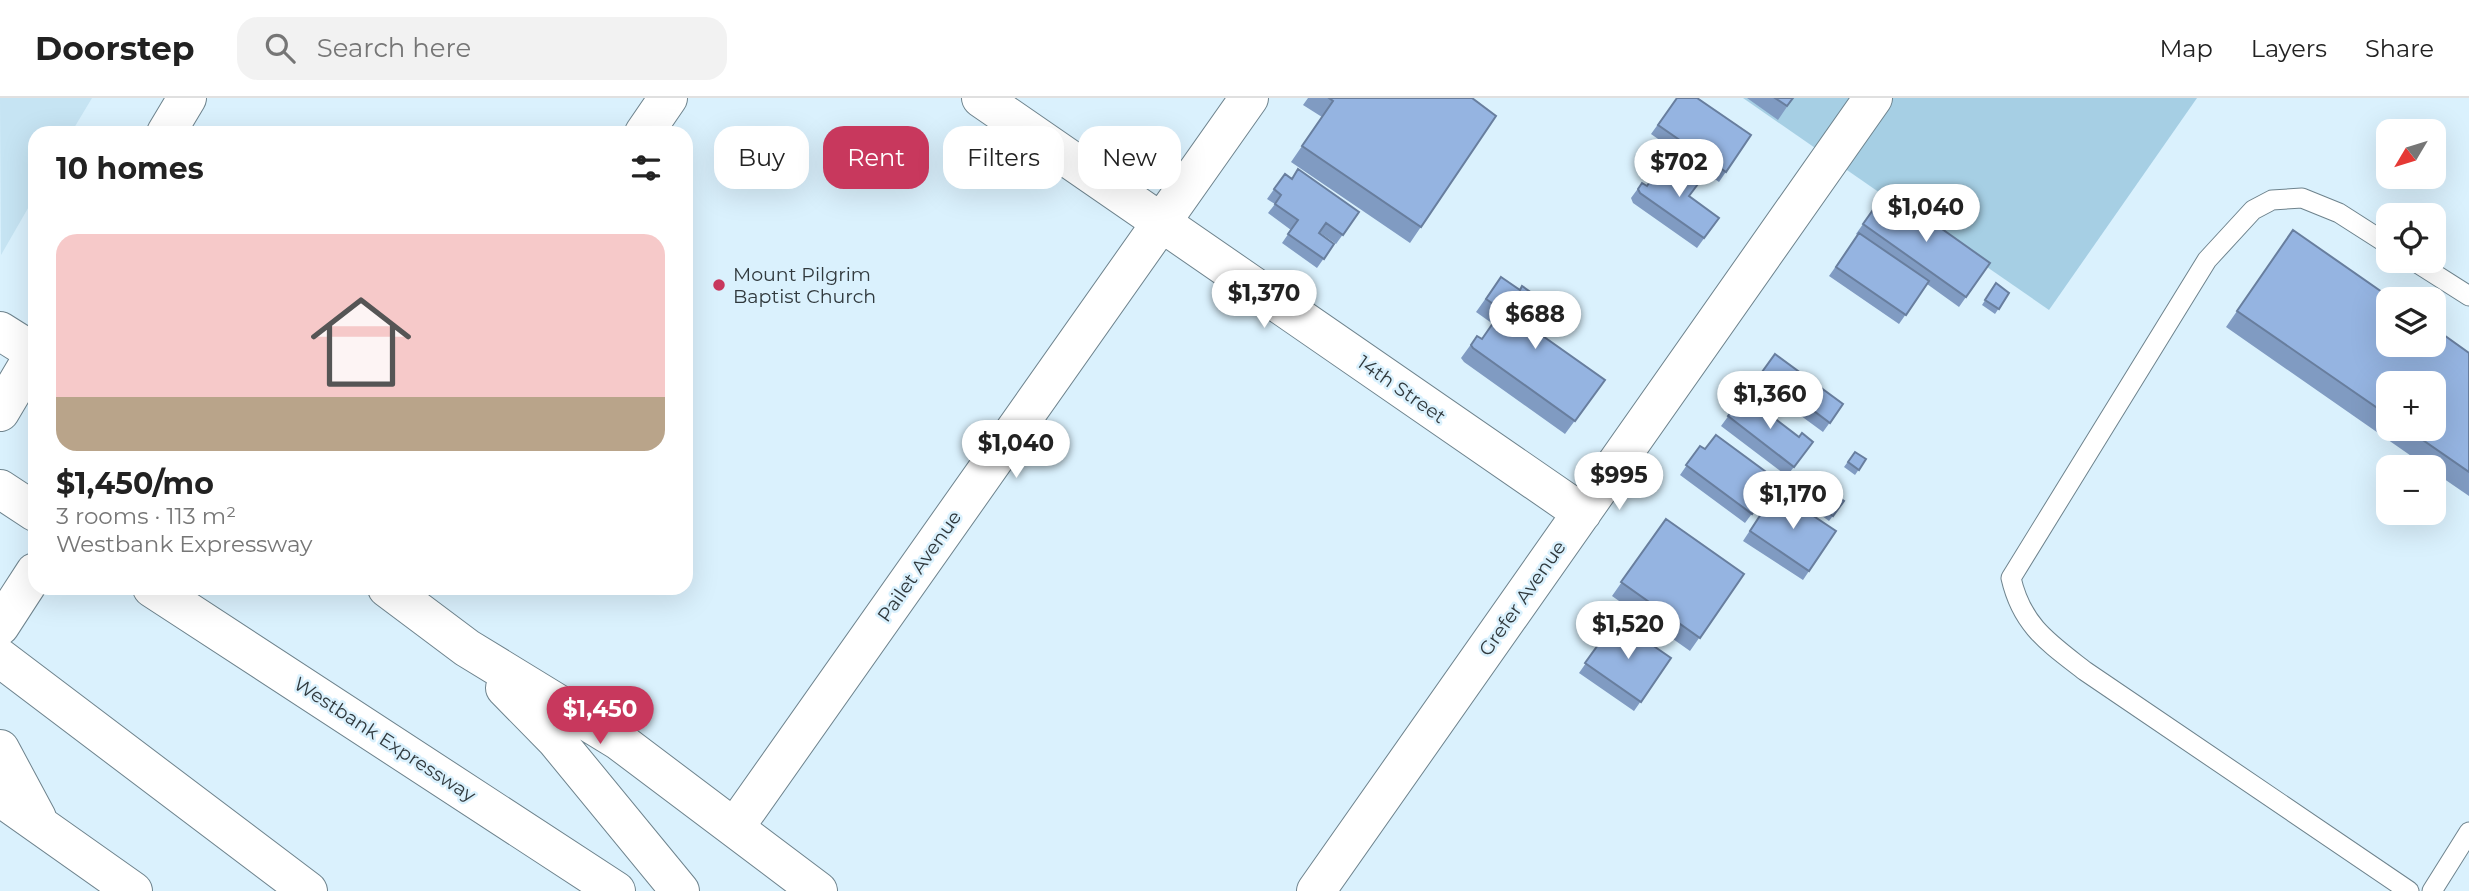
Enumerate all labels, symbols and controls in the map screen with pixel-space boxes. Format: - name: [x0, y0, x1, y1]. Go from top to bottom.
- search box: [237, 17, 727, 80]
- text: Doorstep: [35, 28, 195, 68]
- icon: search: [261, 29, 299, 67]
- text: Search here: [317, 32, 471, 64]
- text: Map: [2159, 34, 2213, 63]
- text: Layers: [2251, 34, 2327, 63]
- text: Share: [2365, 34, 2434, 63]
- north arrow: [2376, 119, 2446, 189]
- map controls: [2376, 119, 2446, 525]
- chip: Buy: [714, 126, 809, 189]
- chip: Rent: [823, 126, 929, 189]
- chip: Filters: [943, 126, 1064, 189]
- chip: New: [1078, 126, 1181, 189]
- pin: $702: [1638, 140, 1720, 199]
- text: $702: [1650, 148, 1708, 176]
- icon: filters: [627, 149, 665, 187]
- text: 10 homes: [56, 150, 204, 187]
- pin: $1,040: [1869, 184, 1983, 244]
- text: $1,040: [1888, 193, 1964, 221]
- button: locate: [2376, 203, 2446, 273]
- place label: Mount Pilgrim Baptist Church: [733, 263, 876, 308]
- pin: $1,370: [1207, 271, 1321, 330]
- marker: Mount Pilgrim Baptist Church: [711, 277, 727, 293]
- icon: home: [298, 279, 424, 405]
- text: $1,370: [1228, 279, 1300, 307]
- button: layers: [2376, 287, 2446, 357]
- pin: $688: [1494, 292, 1576, 351]
- text: $688: [1505, 300, 1565, 328]
- street label: 14th Street: [1353, 351, 1450, 428]
- button: +: [2376, 371, 2446, 441]
- pin: $1,360: [1713, 372, 1827, 431]
- text: $1,360: [1733, 380, 1807, 408]
- pin: $1,040: [959, 420, 1073, 480]
- text: $1,040: [978, 429, 1054, 457]
- pin: $995: [1578, 452, 1660, 512]
- button: −: [2376, 455, 2446, 525]
- text: $995: [1590, 461, 1648, 489]
- text: $1,450/mo: [56, 465, 214, 502]
- pin: $1,170: [1736, 472, 1850, 531]
- text: $1,170: [1759, 480, 1827, 508]
- text: 3 rooms · 113 m²: [56, 502, 236, 530]
- street label: Pailet Avenue: [873, 506, 966, 626]
- text: Westbank Expressway: [56, 530, 312, 558]
- street label: Grefer Avenue: [1474, 536, 1571, 660]
- pin: $1,520: [1571, 602, 1685, 661]
- text: $1,520: [1592, 610, 1664, 638]
- street label: Westbank Expressway: [290, 672, 480, 807]
- pin: $1,450: [543, 686, 657, 746]
- text: $1,450: [563, 695, 637, 723]

